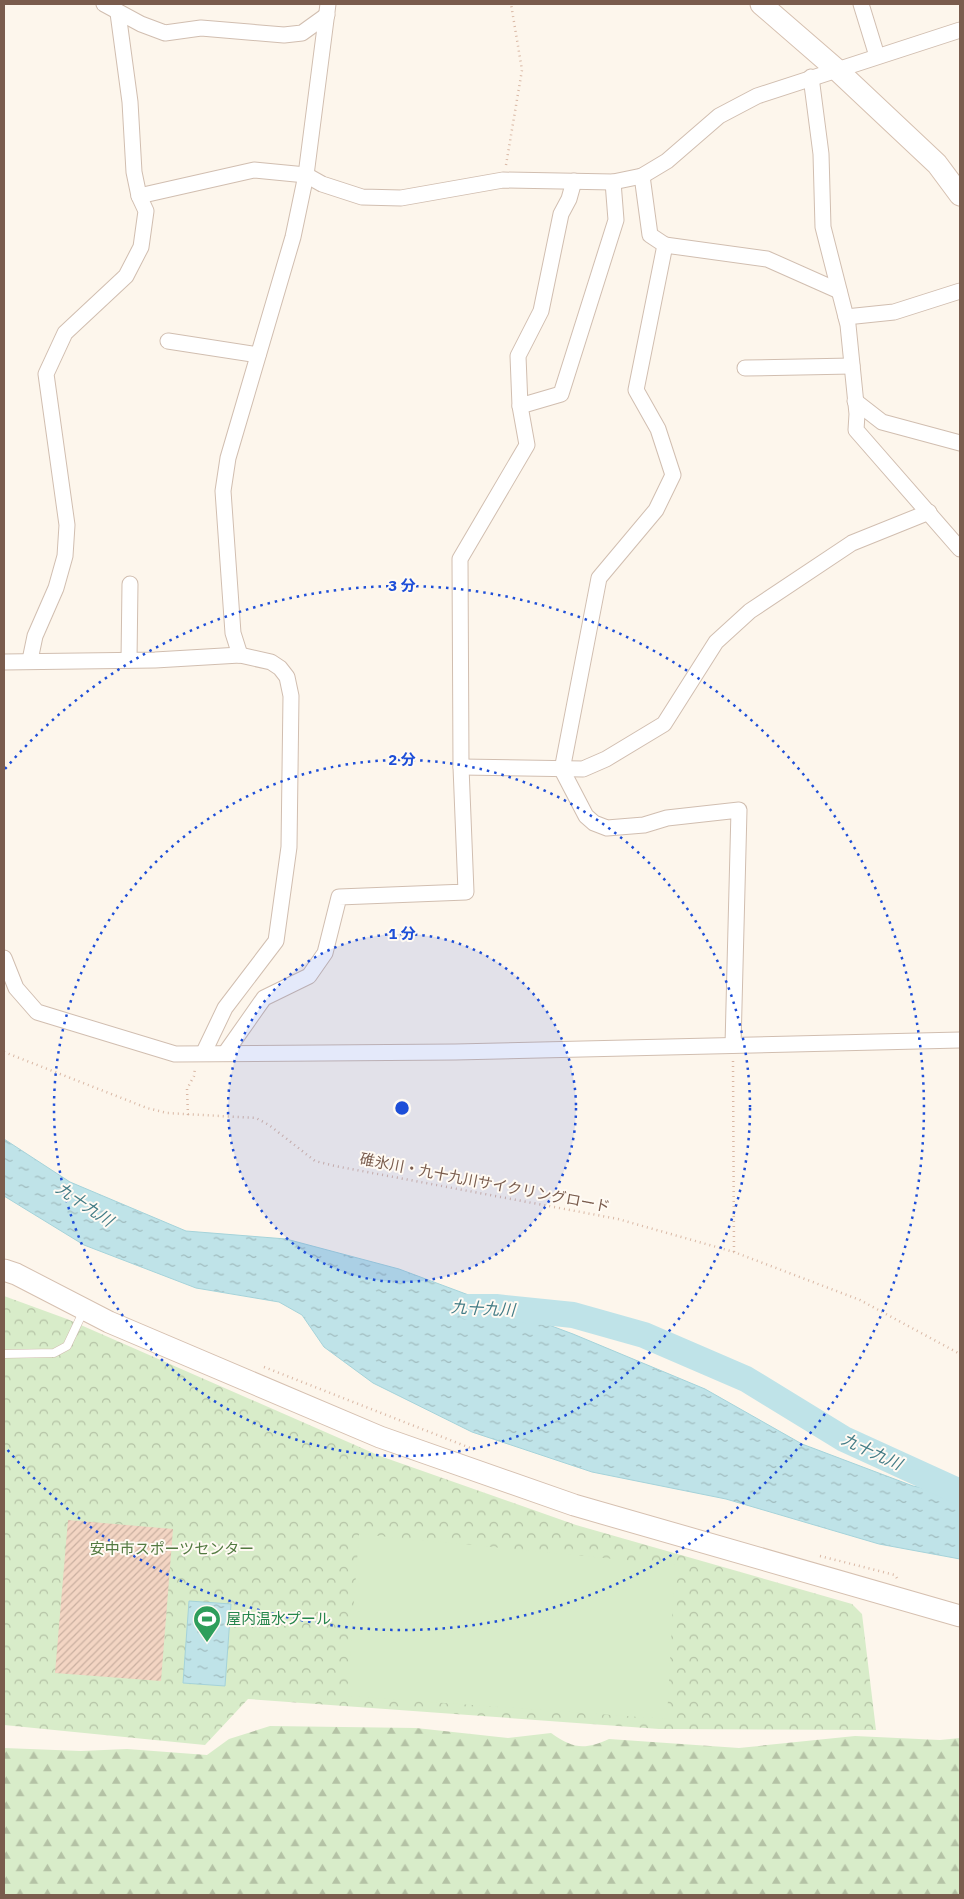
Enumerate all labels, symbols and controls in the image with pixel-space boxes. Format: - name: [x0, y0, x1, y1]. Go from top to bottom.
- text: 3 分: [388, 576, 416, 595]
- text: 2 分: [388, 750, 416, 769]
- text: 1 分: [388, 924, 416, 943]
- centre of rings: [393, 1099, 411, 1117]
- street label: 碓氷川・九十九川サイクリングロード: [358, 1149, 612, 1216]
- water label: 九十九川: [53, 1178, 119, 1231]
- water label: 九十九川: [451, 1296, 517, 1320]
- water label: 九十九川: [839, 1428, 907, 1474]
- park label: 安中市スポーツセンター: [90, 1539, 254, 1558]
- sports icon: 屋内温水プール: [192, 1604, 222, 1643]
- place label: 屋内温水プール: [226, 1609, 331, 1628]

